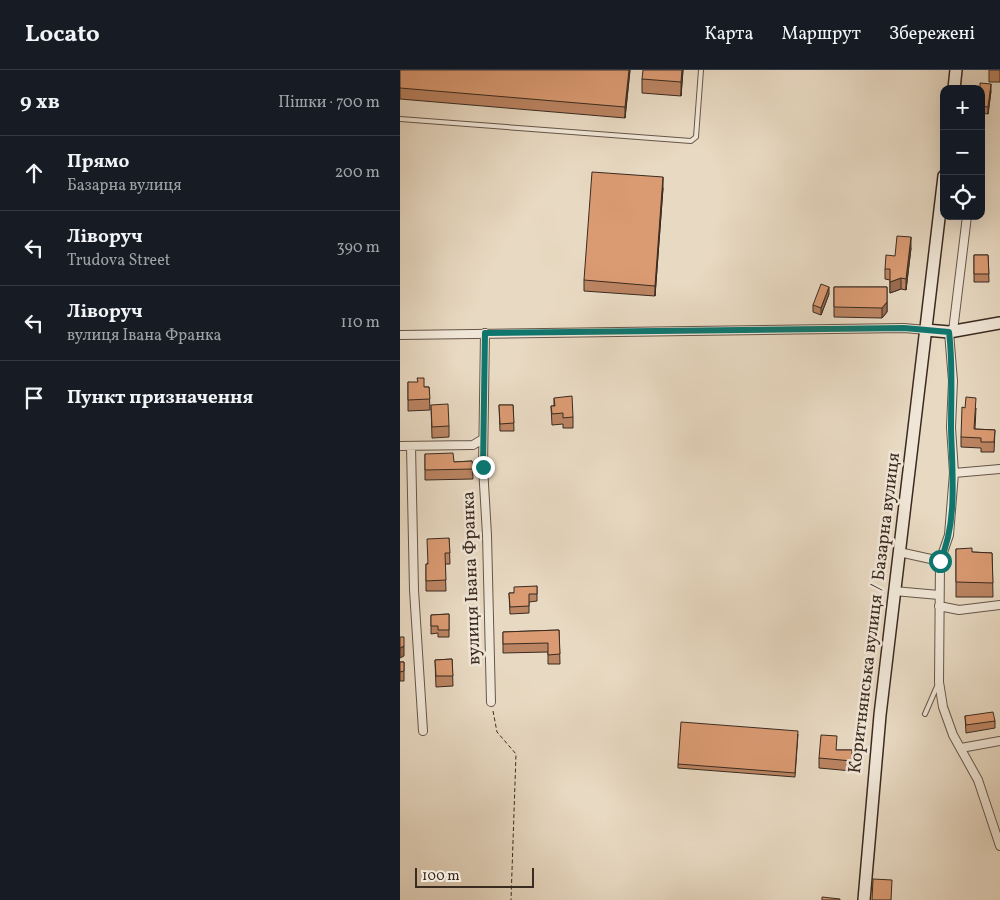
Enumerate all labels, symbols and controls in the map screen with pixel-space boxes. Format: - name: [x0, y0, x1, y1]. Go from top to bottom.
- text: Locato: [25, 18, 100, 52]
- text: Карта: [705, 22, 753, 47]
- text: Маршрут: [781, 22, 861, 47]
- text: Збережені: [889, 22, 975, 47]
- map controls: [940, 85, 985, 220]
- button: +: [940, 85, 985, 130]
- text: 9 хв: [20, 88, 60, 117]
- text: Пішки · 700 m: [278, 92, 380, 114]
- button: −: [940, 130, 985, 175]
- text: Прямо: [67, 149, 129, 175]
- icon: ahead: [20, 159, 48, 187]
- text: 200 m: [335, 162, 380, 184]
- text: Базарна вулиця: [67, 175, 182, 197]
- button: locate: [940, 175, 985, 220]
- text: Ліворуч: [67, 224, 142, 250]
- icon: left: [20, 234, 48, 262]
- text: 390 m: [337, 237, 380, 259]
- text: Trudova Street: [67, 250, 170, 272]
- text: Ліворуч: [67, 299, 142, 325]
- icon: left: [20, 309, 48, 337]
- text: 110 m: [341, 312, 380, 334]
- text: вулиця Івана Франка: [67, 325, 222, 347]
- icon: arrive: [20, 384, 48, 412]
- text: Пункт призначення: [67, 385, 253, 411]
- street label: Коритнянська вулиця / Базарна вулиця: [843, 451, 907, 775]
- route end: [472, 456, 495, 479]
- street label: вулиця Івана Франка: [456, 491, 488, 665]
- route start: [929, 550, 952, 573]
- scale bar: [415, 865, 534, 888]
- text: 100 m: [422, 867, 460, 886]

